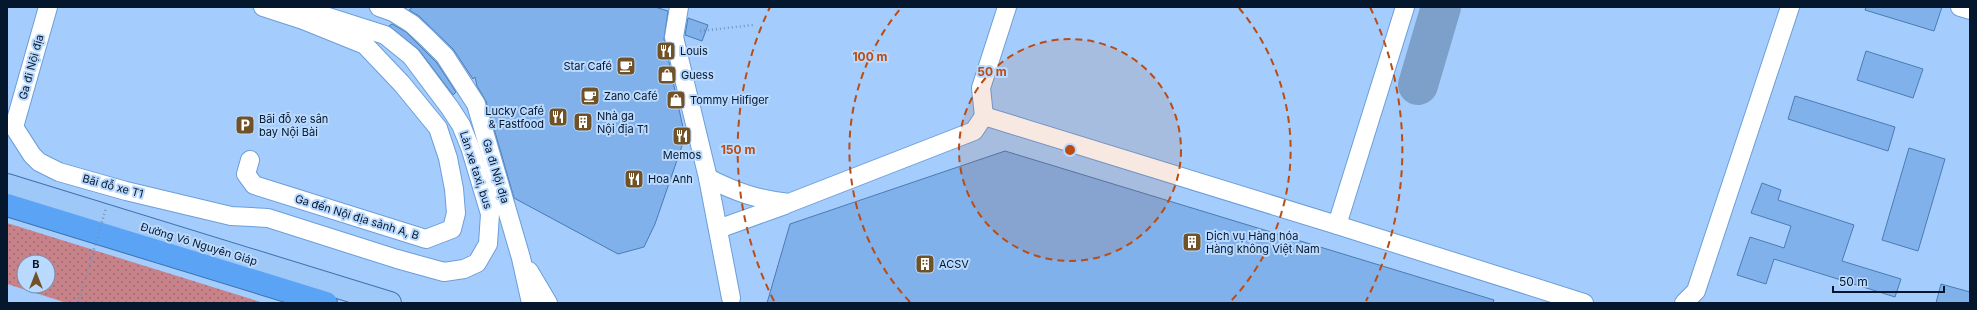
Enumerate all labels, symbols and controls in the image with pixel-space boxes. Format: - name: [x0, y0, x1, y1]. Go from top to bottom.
- street label: Ga đi Nội địa: [16, 33, 46, 101]
- restaurant icon: Louis: [655, 40, 677, 62]
- place label: Louis: [680, 44, 708, 58]
- text: 100 m: [852, 49, 888, 64]
- cafe icon: Star Café: [615, 55, 637, 77]
- place label: Star Café: [564, 59, 612, 73]
- shop icon: Guess: [656, 64, 678, 86]
- text: 50 m: [977, 64, 1007, 79]
- place label: Guess: [681, 68, 714, 82]
- cafe icon: Zano Café: [579, 85, 601, 107]
- place label: Zano Café: [604, 89, 658, 103]
- shop icon: Tommy Hilfiger: [665, 89, 687, 111]
- place label: Tommy Hilfiger: [690, 93, 769, 107]
- place label: Lucky Café & Fastfood: [485, 104, 544, 131]
- restaurant icon: Lucky Café & Fastfood: [547, 106, 569, 128]
- place label: Nhà ga Nội địa T1: [597, 109, 648, 136]
- place label: Bãi đỗ xe sân bay Nội Bài: [259, 111, 328, 139]
- building icon: Nhà ga Nội địa T1: [572, 111, 594, 133]
- parking icon: Bãi đỗ xe sân bay Nội Bài: [234, 114, 256, 136]
- restaurant icon: Memos: [671, 125, 693, 147]
- street label: Làn xe taxi, bus: [457, 129, 495, 211]
- street label: Ga đi Nội địa: [480, 137, 512, 205]
- text: 150 m: [721, 142, 755, 157]
- centre of rings: [1063, 143, 1077, 157]
- place label: Memos: [663, 148, 701, 162]
- restaurant icon: Hoa Anh: [623, 168, 645, 190]
- street label: Bãi đỗ xe T1: [81, 170, 145, 201]
- place label: Hoa Anh: [648, 172, 693, 186]
- street label: Ga đến Nội địa sảnh A, B: [293, 191, 421, 243]
- street label: Đường Võ Nguyên Giáp: [139, 220, 259, 269]
- place label: Dịch vụ Hàng hóa Hàng không Việt Nam: [1206, 229, 1320, 256]
- building icon: Dịch vụ Hàng hóa Hàng không Việt Nam: [1181, 231, 1203, 253]
- building icon: ACSV: [914, 253, 936, 275]
- north arrow: [16, 254, 56, 294]
- text: B: [32, 257, 40, 271]
- place label: ACSV: [939, 257, 969, 271]
- scale bar: [1833, 268, 1944, 294]
- text: 50 m: [1839, 274, 1868, 289]

